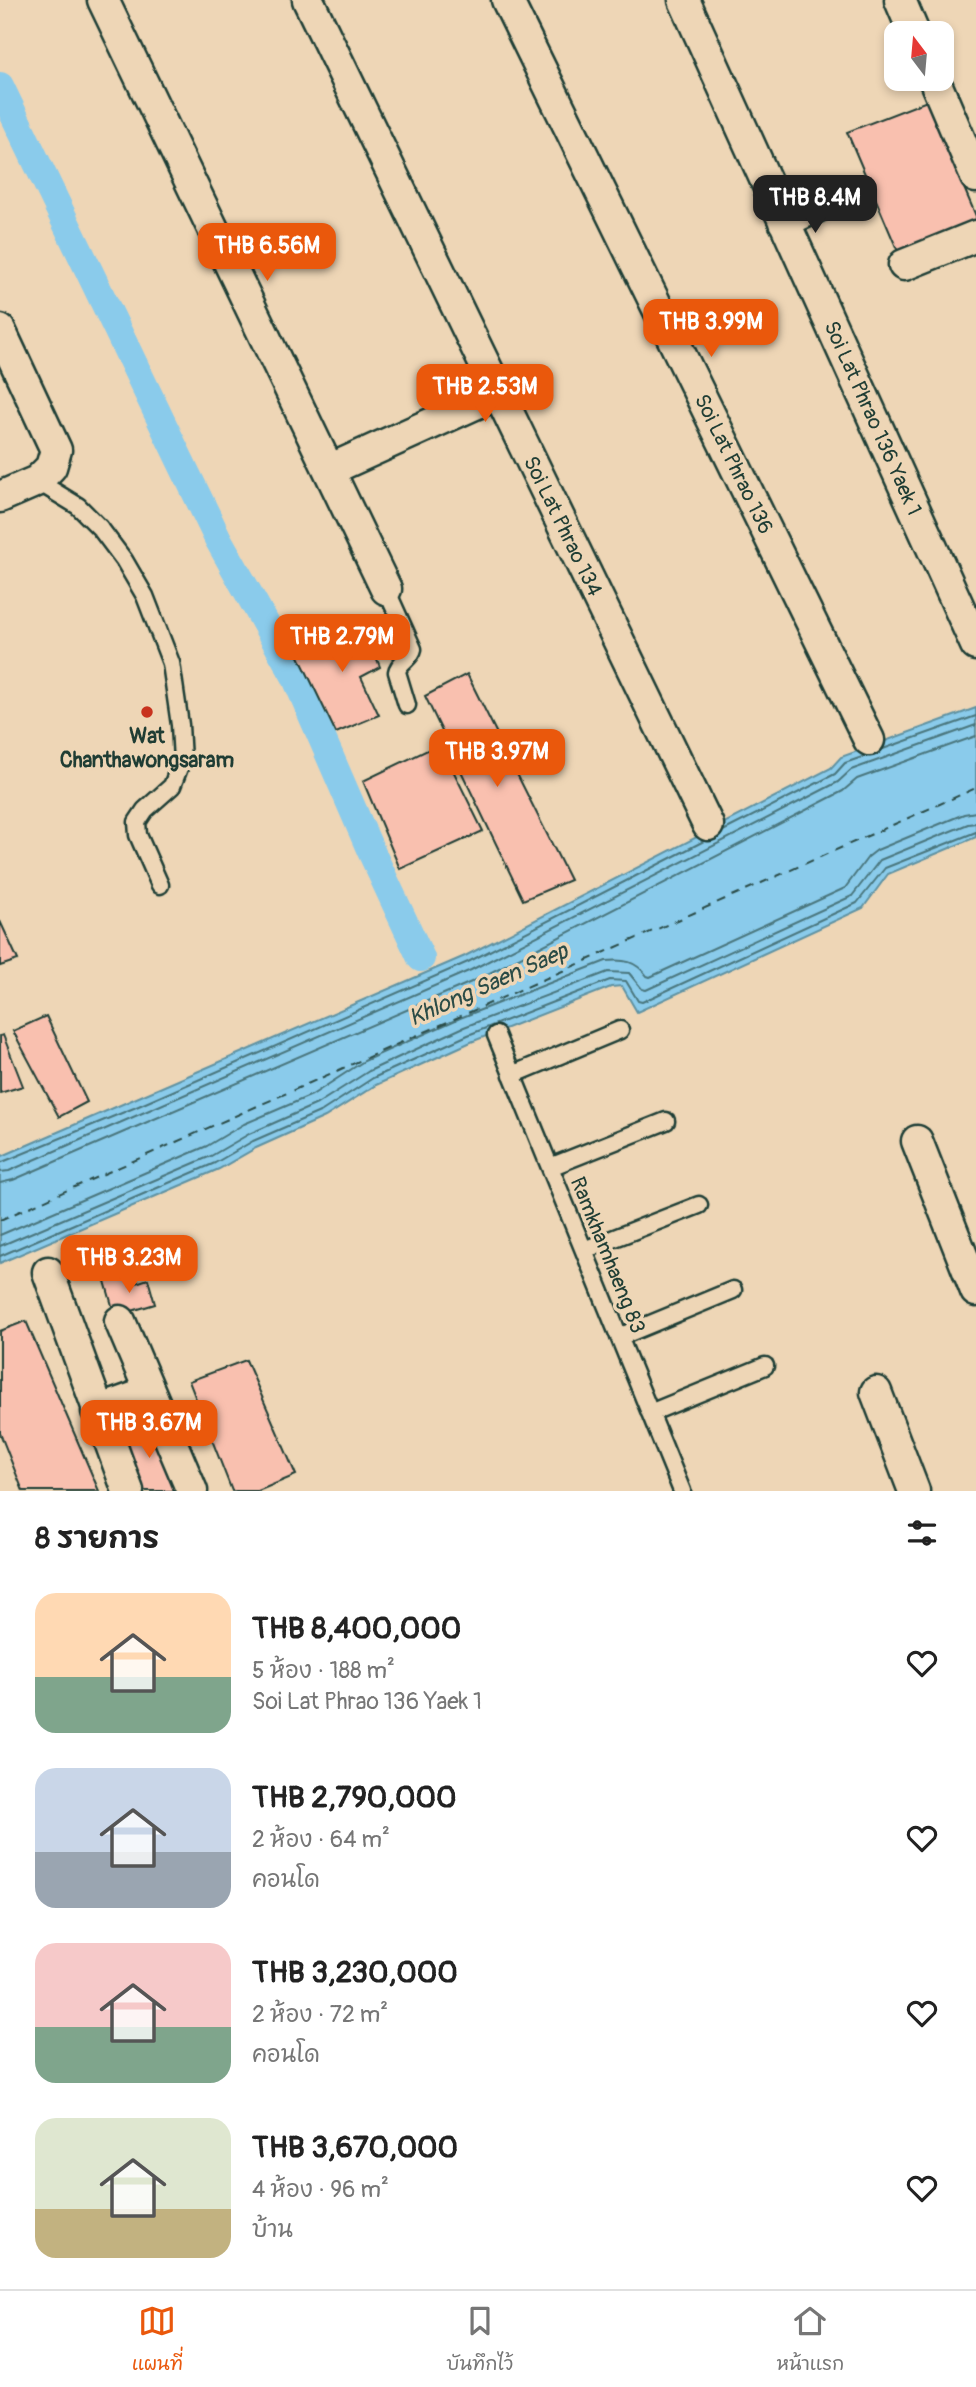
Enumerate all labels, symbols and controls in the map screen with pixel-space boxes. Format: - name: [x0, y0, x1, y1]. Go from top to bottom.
- north arrow: [884, 21, 954, 91]
- map controls: [884, 21, 954, 91]
- pin: THB 8.4M: [743, 176, 887, 235]
- text: THB 8.4M: [769, 183, 861, 212]
- pin: THB 6.56M: [187, 224, 347, 283]
- text: THB 6.56M: [214, 231, 320, 260]
- pin: THB 3.99M: [631, 300, 791, 359]
- text: THB 3.99M: [659, 307, 763, 336]
- street label: Soi Lat Phrao 136 Yaek 1: [817, 317, 928, 520]
- pin: THB 2.53M: [405, 364, 565, 424]
- text: THB 2.53M: [432, 372, 538, 401]
- street label: Soi Lat Phrao 136: [688, 390, 779, 539]
- street label: Soi Lat Phrao 134: [517, 452, 608, 601]
- pin: THB 2.79M: [262, 614, 422, 674]
- text: THB 2.79M: [290, 622, 394, 651]
- marker: Wat Chanthawongsaram: [139, 704, 155, 720]
- place label: Wat Chanthawongsaram: [60, 723, 235, 774]
- pin: THB 3.97M: [417, 730, 577, 789]
- text: THB 3.97M: [445, 737, 549, 766]
- water label: Khlong Saen Saep: [404, 936, 573, 1033]
- street label: Ramkhamhaeng 83: [564, 1173, 651, 1337]
- pin: THB 3.23M: [49, 1236, 209, 1295]
- text: THB 3.23M: [77, 1243, 181, 1272]
- pin: THB 3.67M: [69, 1400, 229, 1460]
- text: THB 3.67M: [96, 1408, 202, 1437]
- icon: filters: [903, 1514, 941, 1552]
- text: 8 รายการ: [35, 1520, 159, 1557]
- text: THB 8,400,000: [252, 1610, 461, 1647]
- icon: home: [91, 1621, 175, 1705]
- icon: heart: [903, 1644, 941, 1682]
- text: 5 ห้อง · 188 m²: [252, 1656, 395, 1685]
- text: Soi Lat Phrao 136 Yaek 1: [252, 1687, 482, 1716]
- text: THB 2,790,000: [252, 1779, 456, 1816]
- icon: home: [91, 1796, 175, 1880]
- icon: heart: [903, 1819, 941, 1857]
- text: 2 ห้อง · 64 m²: [252, 1825, 390, 1854]
- text: คอนโด: [252, 1865, 320, 1894]
- text: THB 3,230,000: [252, 1954, 458, 1991]
- icon: home: [91, 1971, 175, 2055]
- icon: heart: [903, 1994, 941, 2032]
- text: 2 ห้อง · 72 m²: [252, 2000, 388, 2029]
- text: คอนโด: [252, 2040, 320, 2069]
- text: THB 3,670,000: [252, 2129, 458, 2166]
- icon: home: [91, 2146, 175, 2230]
- icon: heart: [903, 2169, 941, 2207]
- text: 4 ห้อง · 96 m²: [252, 2175, 389, 2204]
- text: บ้าน: [252, 2215, 293, 2244]
- tab: แผนที่: [132, 2302, 183, 2377]
- tab: บันทึกไว้: [446, 2302, 513, 2377]
- tab: หน้าแรก: [777, 2302, 844, 2377]

